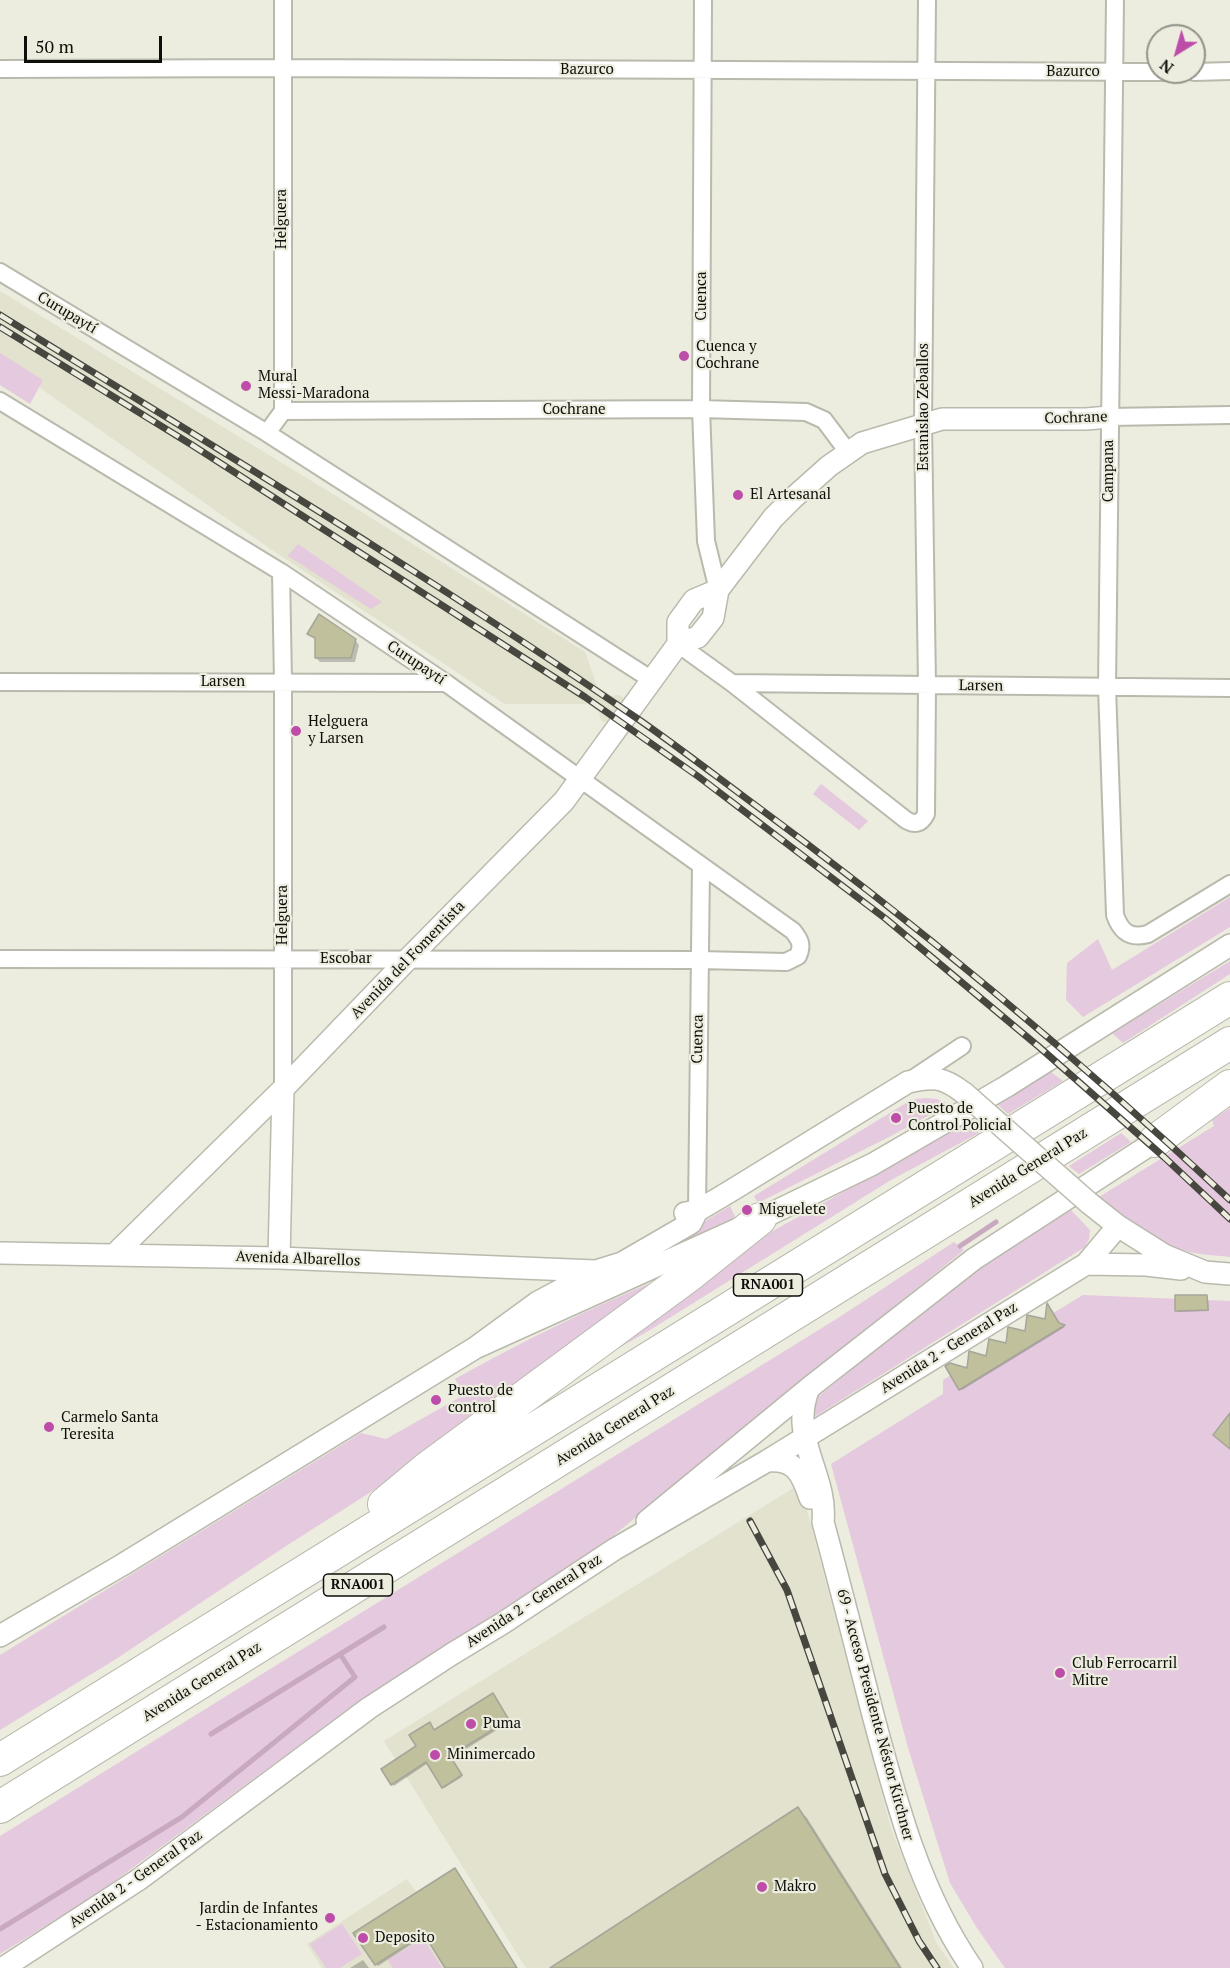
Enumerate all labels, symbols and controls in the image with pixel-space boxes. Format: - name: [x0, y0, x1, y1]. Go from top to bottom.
- scale bar: [27, 24, 165, 62]
- north arrow: [1146, 24, 1206, 84]
- text: 50 m: [35, 34, 74, 58]
- text: N: [1155, 54, 1178, 79]
- street label: Bazurco: [560, 61, 614, 79]
- street label: Bazurco: [1046, 63, 1100, 81]
- street label: Helguera: [273, 189, 291, 249]
- street label: Cuenca: [693, 271, 711, 321]
- street label: Curupaytí: [34, 288, 100, 338]
- place label: Cuenca y Cochrane: [696, 338, 759, 373]
- street label: Estanislao Zeballos: [915, 343, 933, 471]
- marker: Cuenca y Cochrane: [677, 349, 691, 363]
- place label: Mural Messi-Maradona: [258, 368, 369, 403]
- marker: Mural Messi-Maradona: [239, 379, 253, 393]
- street label: Cochrane: [542, 401, 606, 419]
- street label: Cochrane: [1044, 408, 1108, 428]
- street label: Campana: [1100, 440, 1118, 502]
- place label: El Artesanal: [750, 486, 831, 504]
- marker: El Artesanal: [731, 488, 745, 502]
- street label: Curupaytí: [383, 637, 449, 689]
- street label: Larsen: [201, 673, 245, 691]
- street label: Larsen: [959, 677, 1003, 695]
- place label: Helguera y Larsen: [308, 713, 368, 748]
- marker: Helguera y Larsen: [289, 724, 303, 738]
- street label: Helguera: [274, 885, 292, 945]
- street label: Avenida del Fomentista: [347, 897, 469, 1023]
- street label: Escobar: [320, 950, 372, 968]
- street label: Cuenca: [689, 1014, 707, 1064]
- place label: Puesto de Control Policial: [908, 1100, 1012, 1135]
- marker: Puesto de Control Policial: [889, 1111, 903, 1125]
- street label: Avenida General Paz: [965, 1124, 1091, 1212]
- place label: Miguelete: [759, 1201, 826, 1219]
- marker: Miguelete: [740, 1203, 754, 1217]
- street label: Avenida Albarellos: [235, 1248, 361, 1270]
- road number: RNA001: [734, 1274, 802, 1296]
- street label: Avenida 2 - General Paz: [877, 1298, 1021, 1398]
- place label: Puesto de control: [448, 1382, 513, 1417]
- street label: Avenida General Paz: [552, 1382, 678, 1470]
- marker: Puesto de control: [429, 1393, 443, 1407]
- place label: Carmelo Santa Teresita: [61, 1409, 159, 1444]
- marker: Carmelo Santa Teresita: [42, 1420, 56, 1434]
- street label: Avenida 2 - General Paz: [463, 1550, 605, 1652]
- road number: RNA001: [324, 1574, 392, 1596]
- street label: 69 - Acceso Presidente Néstor Kirchner: [833, 1587, 917, 1843]
- street label: Avenida General Paz: [139, 1638, 265, 1726]
- place label: Club Ferrocarril Mitre: [1072, 1655, 1177, 1690]
- marker: Club Ferrocarril Mitre: [1053, 1666, 1067, 1680]
- place label: Puma: [483, 1715, 521, 1733]
- marker: Puma: [464, 1717, 478, 1731]
- place label: Minimercado: [447, 1746, 535, 1764]
- marker: Minimercado: [428, 1748, 442, 1762]
- street label: Avenida 2 - General Paz: [66, 1826, 206, 1932]
- place label: Makro: [774, 1878, 816, 1896]
- marker: Makro: [755, 1880, 769, 1894]
- place label: Jardin de Infantes - Estacionamiento: [196, 1900, 318, 1935]
- marker: Jardin de Infantes - Estacionamiento: [323, 1911, 337, 1925]
- place label: Deposito: [375, 1929, 435, 1947]
- marker: Deposito: [356, 1931, 370, 1945]

